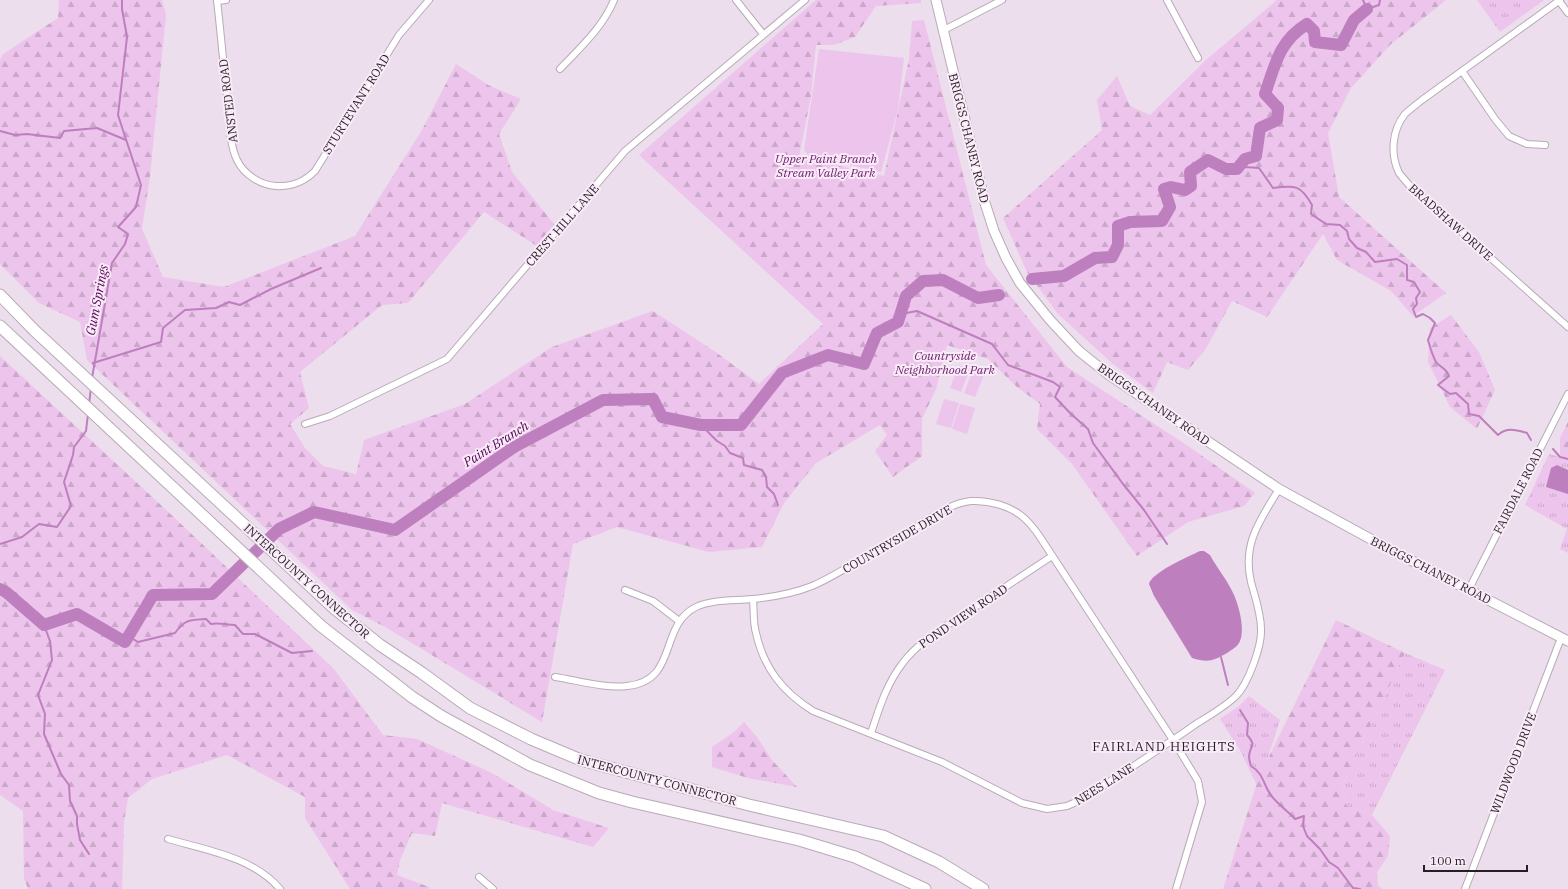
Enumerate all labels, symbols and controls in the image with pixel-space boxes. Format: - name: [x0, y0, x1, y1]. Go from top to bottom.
- street label: STURTEVANT ROAD: [319, 51, 393, 157]
- street label: ANSTED ROAD: [215, 58, 241, 144]
- street label: BRIGGS CHANEY ROAD: [946, 72, 992, 204]
- park label: Upper Paint Branch Stream Valley Park: [775, 151, 877, 180]
- street label: BRADSHAW DRIVE: [1406, 180, 1496, 264]
- street label: CREST HILL LANE: [522, 181, 602, 269]
- water label: Gum Springs: [82, 263, 112, 337]
- park label: Countryside Neighborhood Park: [894, 348, 995, 377]
- street label: BRIGGS CHANEY ROAD: [1095, 360, 1213, 448]
- water label: Paint Branch: [459, 417, 532, 471]
- street label: FAIRDALE ROAD: [1490, 446, 1546, 536]
- street label: COUNTRYSIDE DRIVE: [840, 502, 954, 576]
- street label: INTERCOUNTY CONNECTOR: [241, 520, 373, 642]
- street label: BRIGGS CHANEY ROAD: [1368, 533, 1494, 607]
- street label: POND VIEW ROAD: [916, 581, 1010, 651]
- street label: WILDWOOD DRIVE: [1487, 710, 1539, 816]
- district label: FAIRLAND HEIGHTS: [1092, 738, 1236, 755]
- street label: INTERCOUNTY CONNECTOR: [576, 751, 738, 809]
- street label: NEES LANE: [1072, 760, 1136, 808]
- scale bar: [1424, 847, 1527, 873]
- text: 100 m: [1430, 853, 1466, 868]

